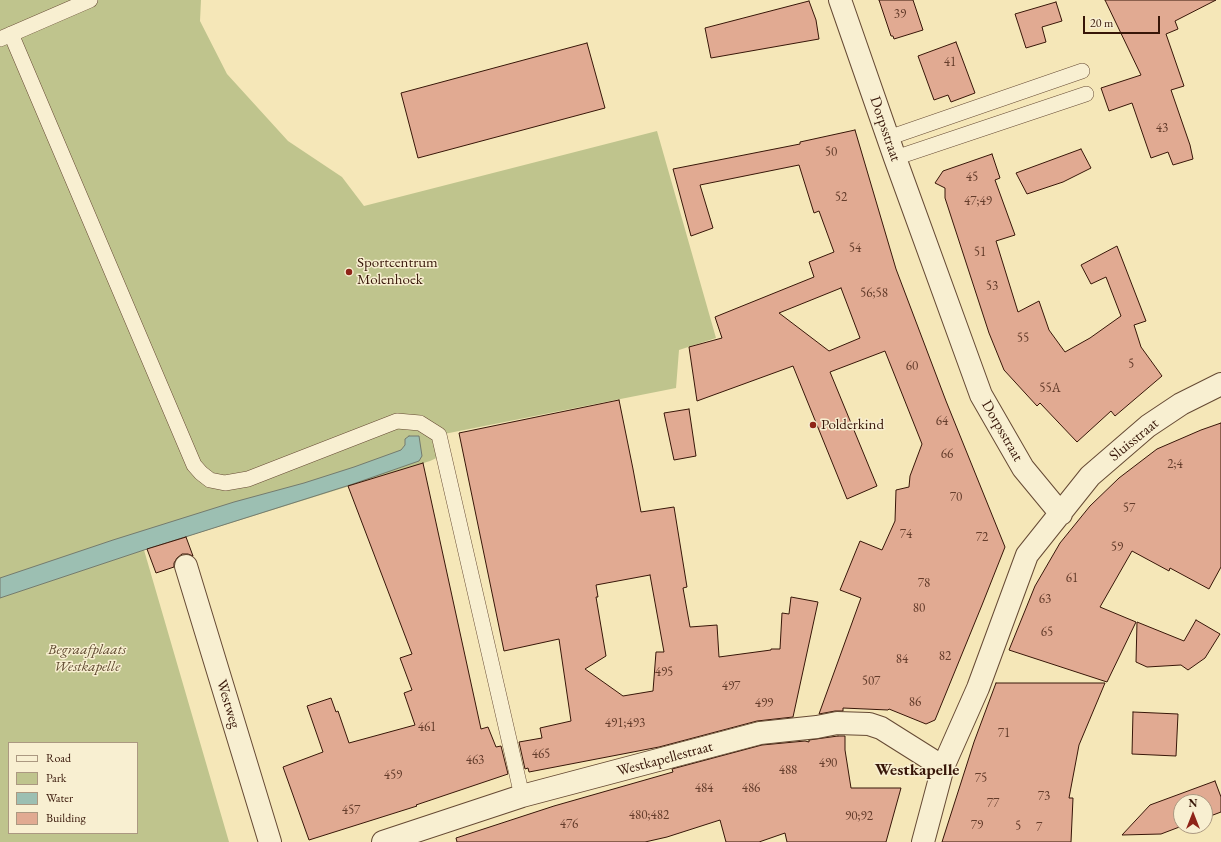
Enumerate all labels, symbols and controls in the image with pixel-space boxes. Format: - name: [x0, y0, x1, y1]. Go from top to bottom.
- house number: 39: [894, 6, 906, 22]
- scale bar: [1085, 8, 1162, 34]
- text: 20 m: [1090, 15, 1113, 31]
- house number: 41: [944, 54, 956, 70]
- street label: Dorpsstraat: [865, 94, 905, 164]
- house number: 43: [1156, 120, 1168, 136]
- house number: 50: [825, 144, 837, 160]
- house number: 45: [966, 169, 978, 185]
- house number: 52: [835, 189, 847, 205]
- house number: 47;49: [964, 193, 992, 209]
- house number: 54: [849, 240, 861, 256]
- house number: 51: [974, 244, 986, 260]
- place label: Sportcentrum Molenhoek: [357, 254, 438, 289]
- marker: Sportcentrum Molenhoek: [344, 267, 354, 277]
- house number: 53: [986, 278, 998, 294]
- house number: 56;58: [860, 285, 888, 301]
- house number: 55: [1017, 330, 1029, 346]
- house number: 5: [1128, 356, 1134, 372]
- house number: 60: [906, 358, 918, 374]
- house number: 55A: [1039, 380, 1061, 396]
- street label: Dorpsstraat: [977, 397, 1027, 465]
- house number: 64: [936, 413, 948, 429]
- street label: Sluisstraat: [1106, 415, 1162, 465]
- place label: Polderkind: [821, 416, 884, 434]
- marker: Polderkind: [808, 420, 818, 430]
- house number: 66: [941, 446, 953, 462]
- house number: 2;4: [1167, 456, 1183, 472]
- house number: 70: [950, 489, 962, 505]
- house number: 57: [1123, 500, 1135, 516]
- house number: 74: [900, 526, 912, 542]
- house number: 72: [976, 529, 988, 545]
- house number: 59: [1111, 539, 1123, 555]
- house number: 61: [1066, 570, 1078, 586]
- house number: 78: [918, 575, 930, 591]
- house number: 63: [1039, 591, 1051, 607]
- house number: 80: [913, 600, 925, 616]
- house number: 65: [1041, 624, 1053, 640]
- park label: Begraafplaats Westkapelle: [48, 641, 126, 676]
- house number: 82: [939, 648, 951, 664]
- house number: 84: [896, 651, 908, 667]
- house number: 495: [655, 664, 673, 680]
- house number: 507: [862, 673, 880, 689]
- street label: Westweg: [212, 677, 244, 731]
- house number: 497: [722, 678, 740, 694]
- house number: 86: [909, 694, 921, 710]
- house number: 499: [755, 695, 773, 711]
- house number: 491;493: [605, 715, 645, 731]
- house number: 461: [418, 719, 436, 735]
- house number: 71: [998, 725, 1010, 741]
- street label: Westkapellestraat: [615, 738, 715, 780]
- legend: [8, 742, 138, 834]
- house number: 465: [532, 746, 550, 762]
- text: Road: [46, 750, 71, 766]
- house number: 463: [466, 752, 484, 768]
- house number: 490: [819, 755, 837, 771]
- district label: Westkapelle: [875, 760, 959, 780]
- house number: 488: [779, 762, 797, 778]
- house number: 459: [384, 767, 402, 783]
- text: Park: [46, 770, 66, 786]
- house number: 75: [975, 770, 987, 786]
- house number: 484: [695, 780, 713, 796]
- house number: 486: [742, 780, 760, 796]
- house number: 73: [1038, 788, 1050, 804]
- text: Water: [46, 790, 73, 806]
- north arrow: [1173, 794, 1213, 834]
- house number: 77: [987, 795, 999, 811]
- text: N: [1189, 796, 1197, 810]
- house number: 457: [342, 802, 360, 818]
- house number: 480;482: [629, 807, 669, 823]
- house number: 90;92: [845, 808, 873, 824]
- text: Building: [46, 810, 86, 826]
- house number: 476: [560, 816, 578, 832]
- house number: 79: [971, 817, 983, 833]
- house number: 5: [1015, 818, 1021, 834]
- house number: 7: [1036, 819, 1042, 835]

